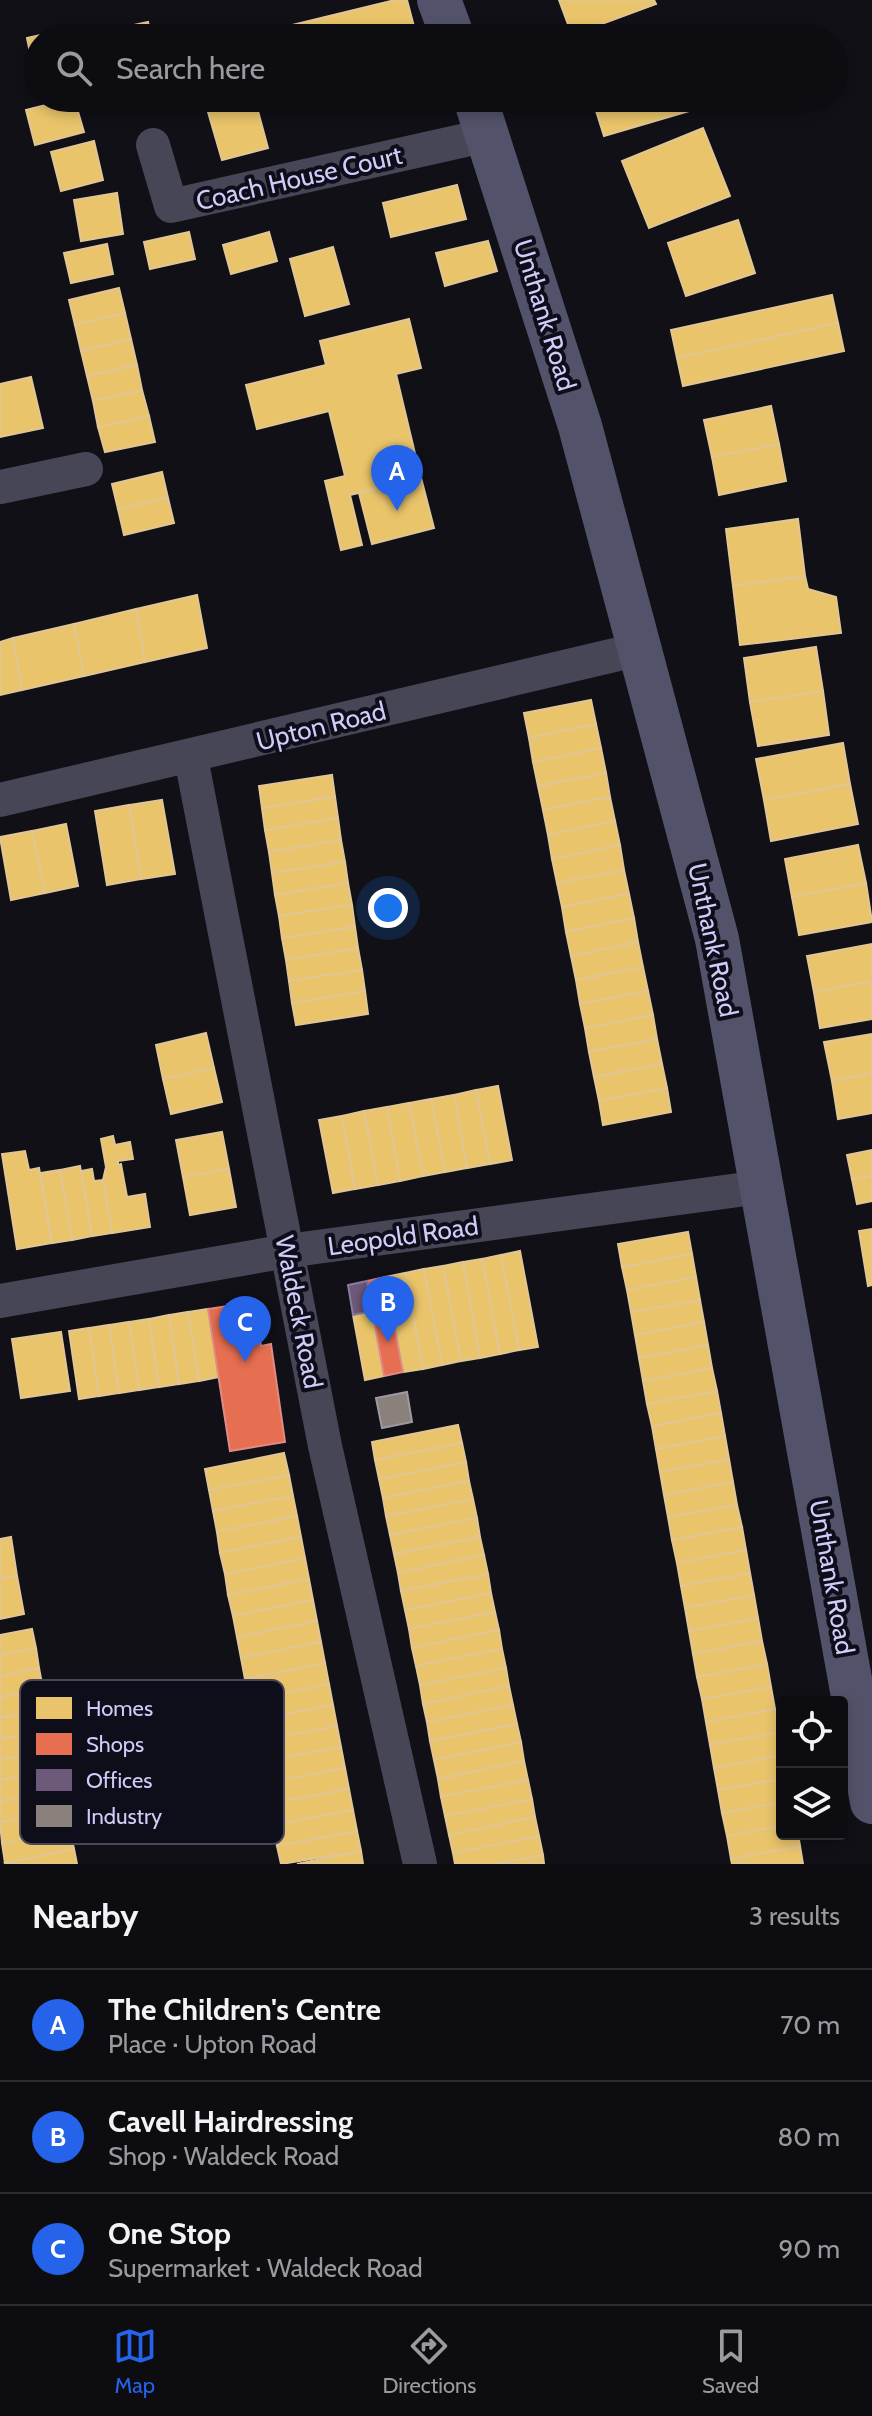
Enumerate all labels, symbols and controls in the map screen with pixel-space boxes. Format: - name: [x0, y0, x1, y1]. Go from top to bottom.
- search box: [24, 24, 848, 112]
- icon: search: [52, 46, 96, 90]
- text: Search here: [116, 50, 265, 87]
- street label: Coach House Court: [193, 139, 405, 217]
- street label: Unthank Road: [507, 235, 583, 395]
- pin: A: [371, 445, 423, 511]
- street label: Upton Road: [253, 694, 389, 758]
- street label: Unthank Road: [681, 860, 745, 1020]
- your location: [368, 888, 408, 928]
- street label: Leopold Road: [326, 1210, 480, 1262]
- street label: Waldeck Road: [268, 1233, 330, 1391]
- pin: B: [362, 1276, 414, 1342]
- pin: C: [219, 1296, 271, 1362]
- street label: Unthank Road: [803, 1497, 861, 1657]
- legend: [20, 1680, 284, 1844]
- text: Homes: [86, 1695, 153, 1722]
- map controls: [776, 1696, 848, 1840]
- button: locate: [776, 1696, 848, 1768]
- text: Shops: [86, 1731, 144, 1758]
- text: Offices: [86, 1767, 152, 1794]
- button: layers: [776, 1768, 848, 1840]
- text: Industry: [86, 1803, 162, 1830]
- text: Nearby: [32, 1895, 139, 1937]
- text: 3 results: [749, 1900, 840, 1932]
- text: The Children's Centre: [108, 1991, 381, 2028]
- text: A: [50, 2009, 66, 2041]
- text: 70 m: [780, 2009, 840, 2041]
- text: Place · Upton Road: [108, 2028, 317, 2060]
- text: Cavell Hairdressing: [108, 2103, 353, 2140]
- text: B: [50, 2121, 66, 2153]
- text: 80 m: [777, 2121, 840, 2153]
- text: Shop · Waldeck Road: [108, 2140, 339, 2172]
- text: One Stop: [108, 2215, 231, 2252]
- text: C: [50, 2233, 66, 2265]
- text: 90 m: [778, 2233, 840, 2265]
- text: Supermarket · Waldeck Road: [108, 2252, 423, 2284]
- tab: Map: [113, 2324, 157, 2399]
- tab: Directions: [382, 2324, 476, 2399]
- tab: Saved: [702, 2324, 759, 2399]

